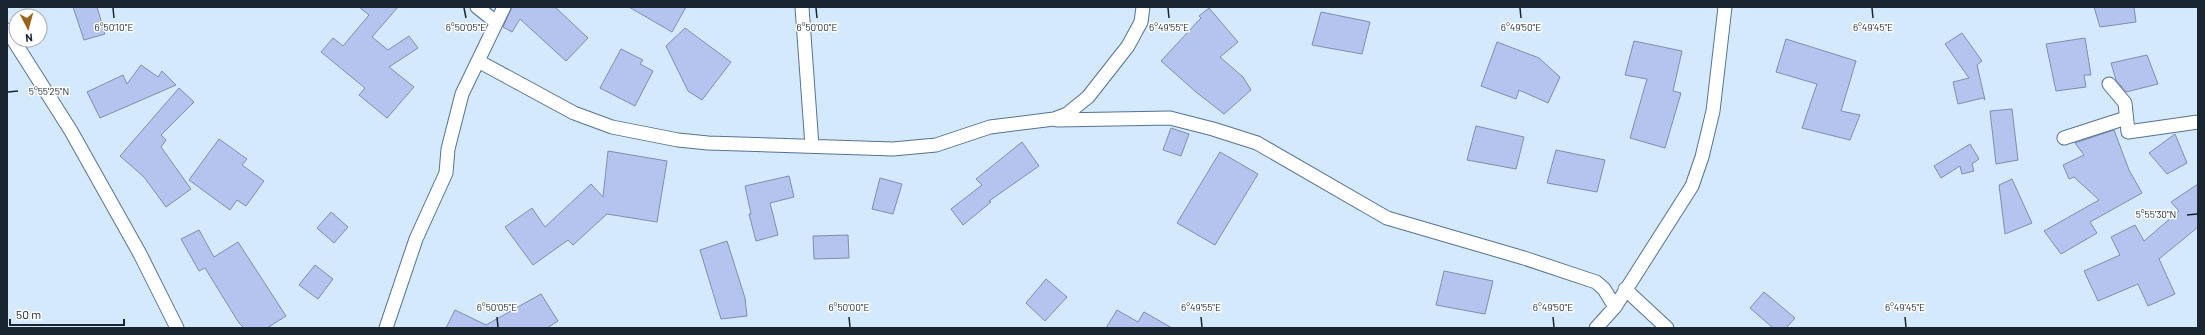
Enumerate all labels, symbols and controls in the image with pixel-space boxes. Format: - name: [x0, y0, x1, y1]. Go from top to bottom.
- north arrow: [8, 8, 48, 48]
- text: 6°50'10"E: [95, 21, 133, 33]
- text: 6°50'05"E: [446, 21, 486, 33]
- text: 6°50'00"E: [796, 21, 838, 33]
- text: 6°49'55"E: [1149, 21, 1189, 33]
- text: 6°49'50"E: [1501, 21, 1541, 33]
- text: 6°49'45"E: [1853, 21, 1893, 33]
- text: N: [25, 32, 33, 45]
- text: 5°55'25"N: [29, 85, 69, 97]
- text: 5°55'30"N: [2136, 208, 2176, 220]
- scale bar: [10, 301, 124, 327]
- text: 6°50'05"E: [477, 301, 517, 313]
- text: 6°50'00"E: [828, 301, 870, 313]
- text: 6°49'55"E: [1181, 301, 1221, 313]
- text: 6°49'50"E: [1533, 301, 1573, 313]
- text: 6°49'45"E: [1885, 301, 1925, 313]
- text: 50 m: [16, 307, 41, 321]

